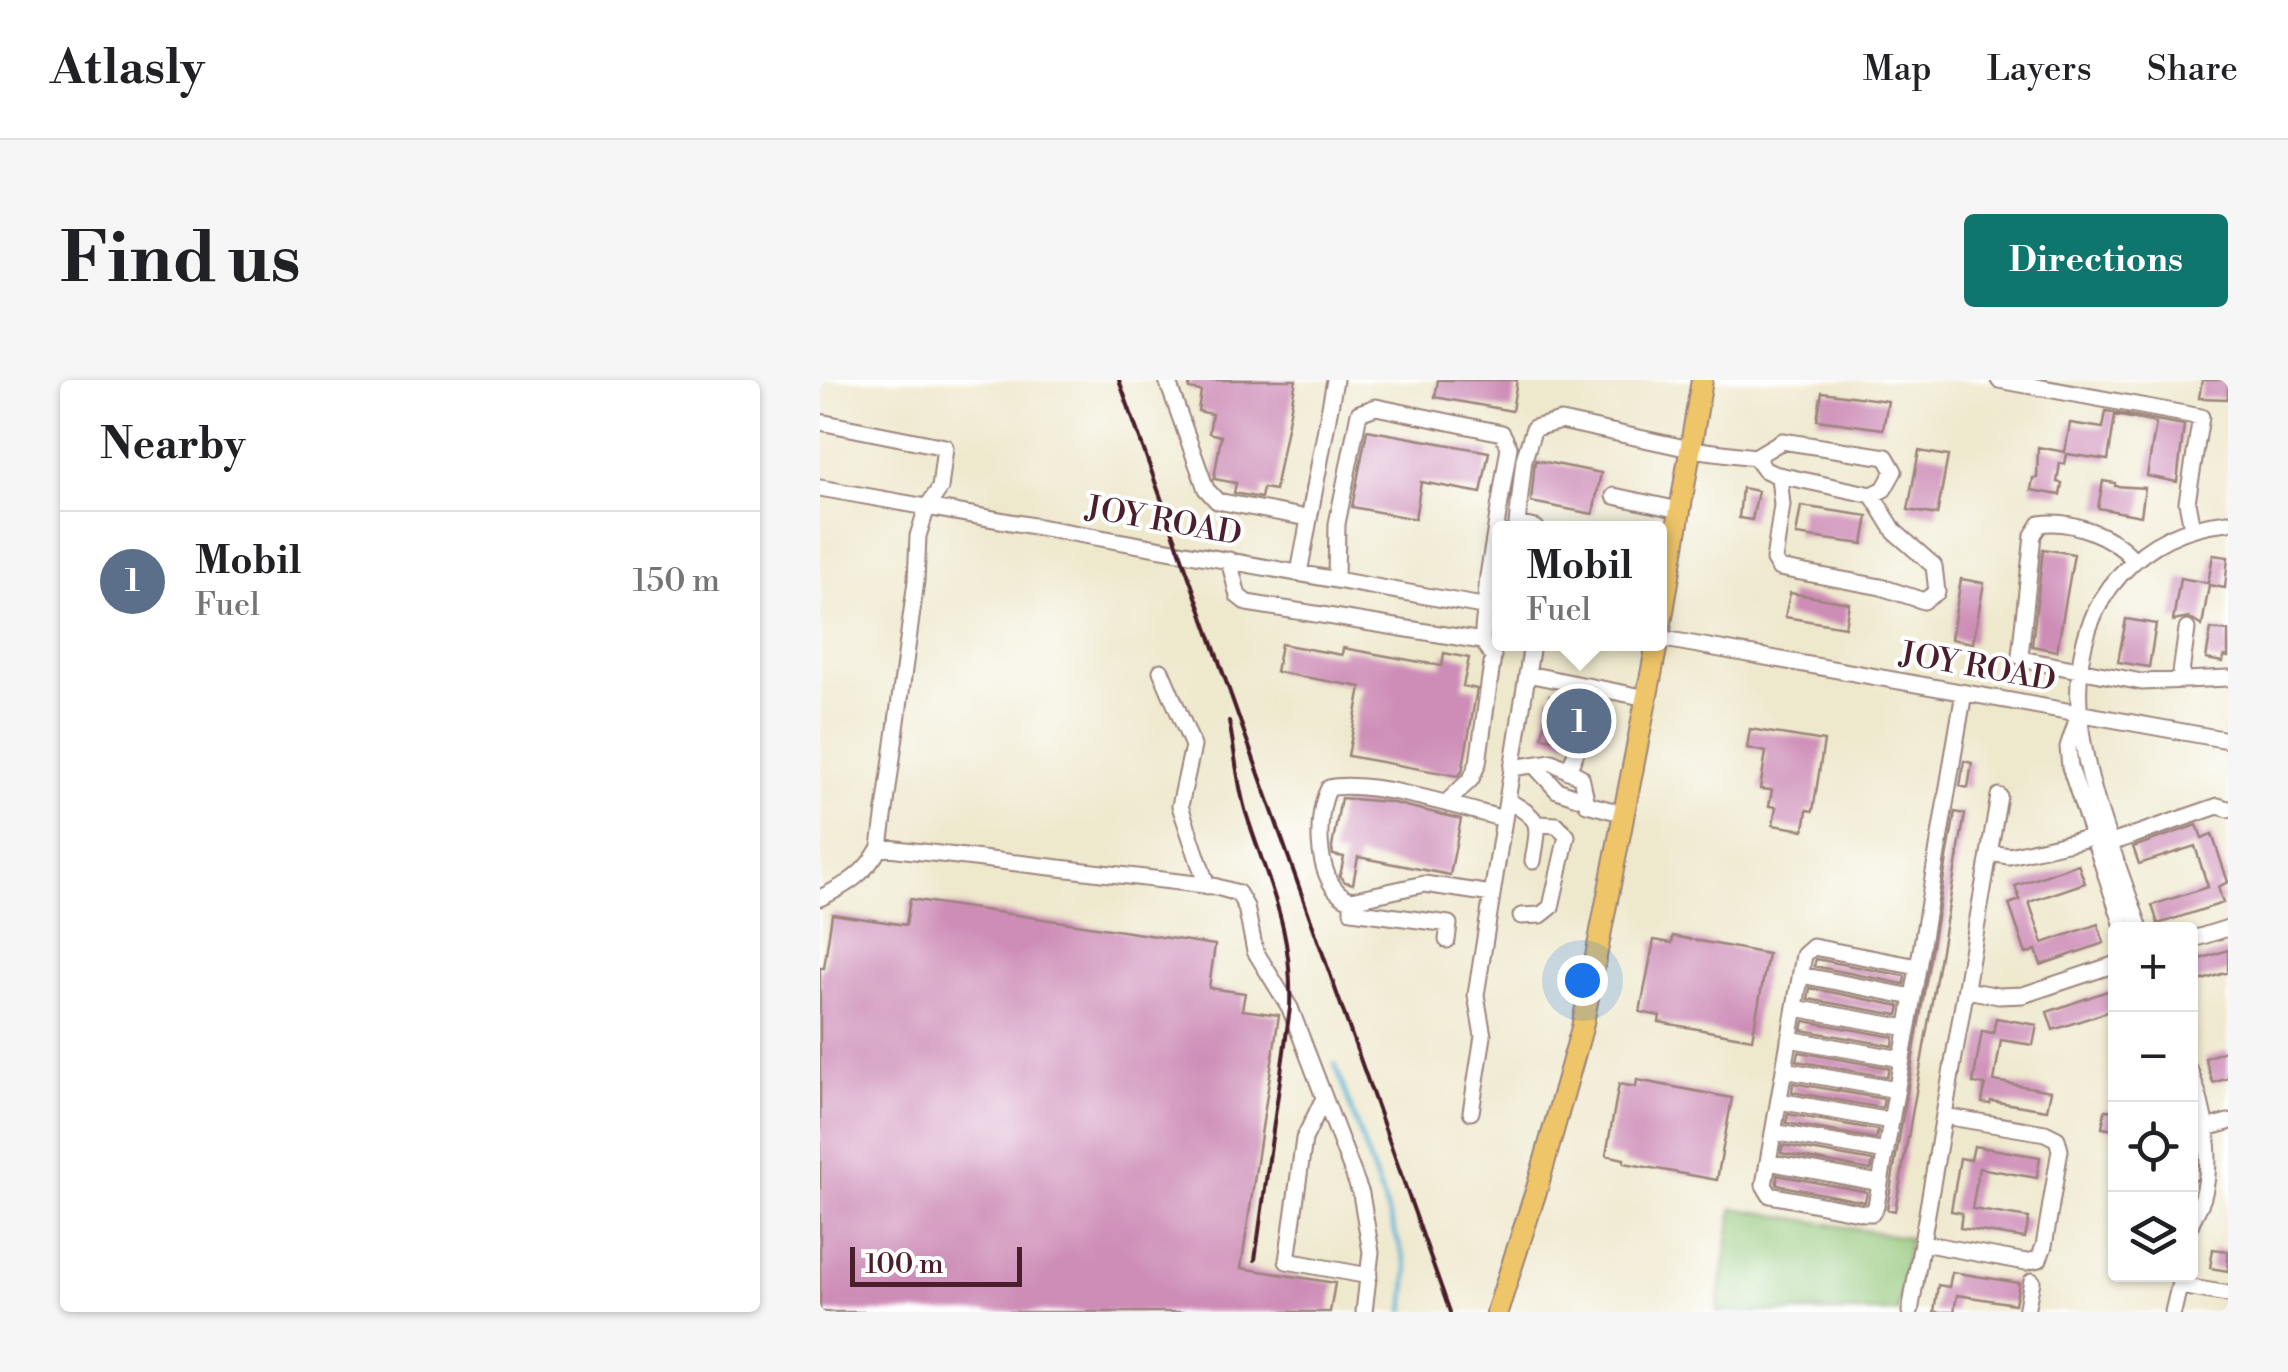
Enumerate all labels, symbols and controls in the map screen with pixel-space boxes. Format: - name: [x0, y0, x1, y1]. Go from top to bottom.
- text: Atlasly: [50, 39, 205, 99]
- text: Map: [1863, 48, 1932, 91]
- text: Layers: [1987, 48, 2092, 91]
- text: Share: [2147, 48, 2238, 91]
- button: Directions: [1964, 214, 2228, 307]
- text: Find us: [60, 216, 301, 304]
- text: Nearby: [100, 419, 245, 472]
- street label: JOY ROAD: [1082, 487, 1245, 554]
- popup: [1492, 521, 1667, 651]
- text: Mobil: [195, 538, 301, 585]
- text: Mobil: [1526, 543, 1633, 590]
- text: 1: [125, 561, 140, 601]
- text: 150 m: [633, 561, 720, 601]
- text: Fuel: [195, 585, 260, 625]
- text: Fuel: [1526, 590, 1591, 630]
- street label: JOY ROAD: [1896, 633, 2059, 700]
- pin: 1: [1546, 684, 1612, 758]
- map controls: [2108, 922, 2198, 1282]
- button: +: [2108, 922, 2198, 1012]
- your location: [1557, 955, 1608, 1006]
- button: −: [2108, 1012, 2198, 1102]
- button: locate: [2108, 1102, 2198, 1192]
- button: layers: [2108, 1192, 2198, 1282]
- scale bar: [850, 1242, 1022, 1286]
- text: 100 m: [865, 1247, 944, 1282]

